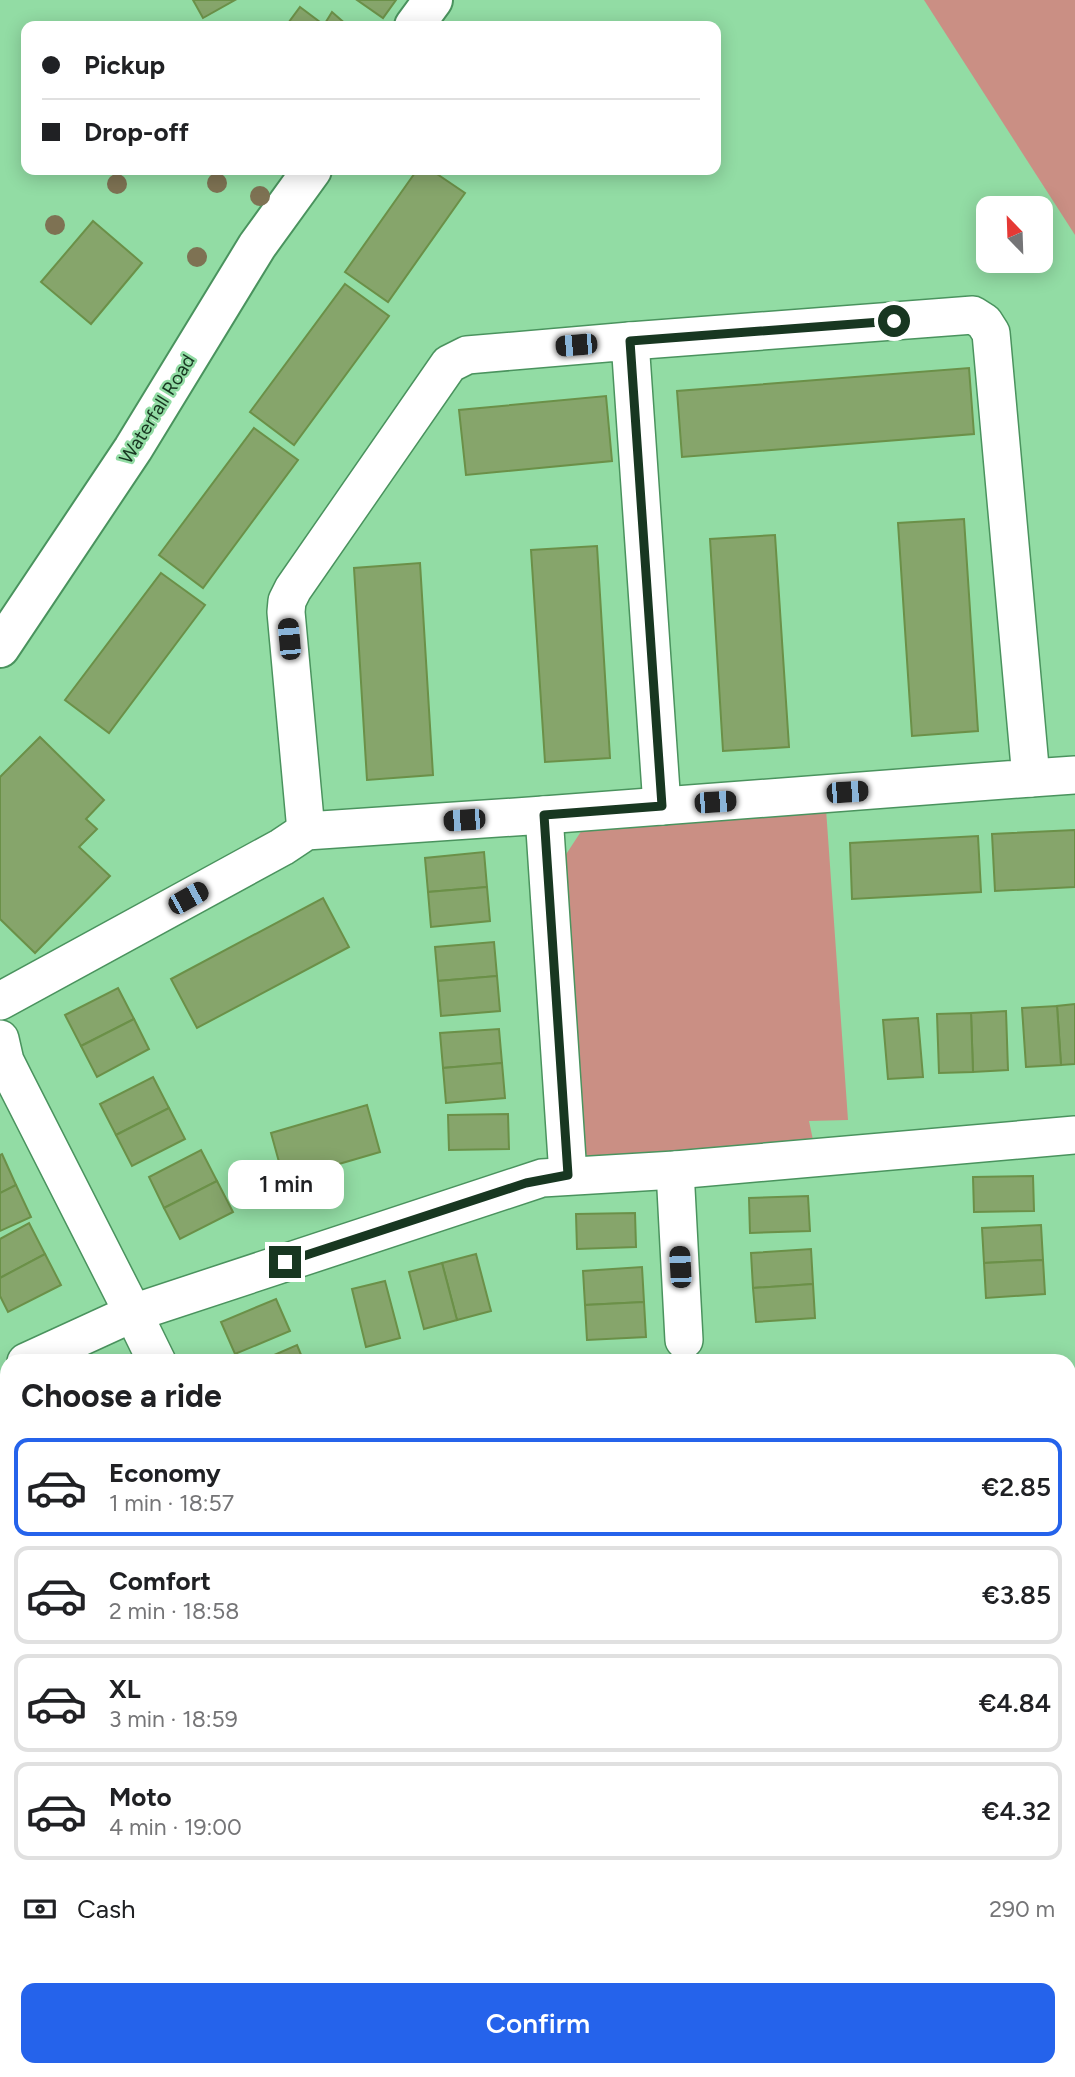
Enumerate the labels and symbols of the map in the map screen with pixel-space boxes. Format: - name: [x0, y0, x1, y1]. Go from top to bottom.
- north arrow: [976, 196, 1054, 273]
- route start: [878, 305, 910, 337]
- car: [555, 333, 598, 357]
- street label: Waterfall Road: [114, 350, 200, 468]
- car: [277, 617, 302, 661]
- car: [826, 780, 869, 804]
- car: [694, 790, 737, 814]
- car: [443, 808, 486, 832]
- car: [165, 879, 212, 917]
- callout: 1 min: [227, 1160, 343, 1210]
- car: [669, 1245, 692, 1289]
- route end: [269, 1246, 301, 1278]

